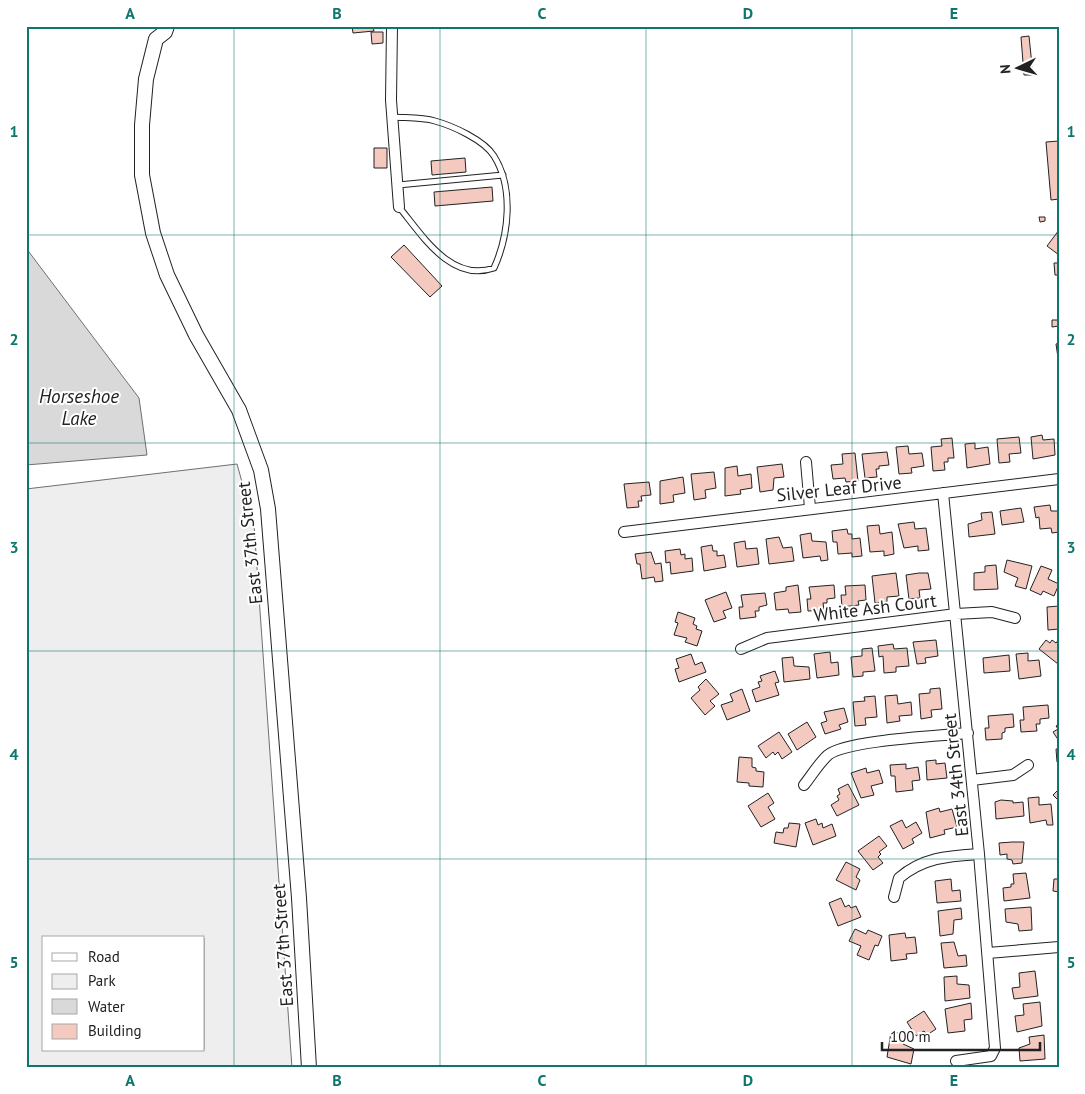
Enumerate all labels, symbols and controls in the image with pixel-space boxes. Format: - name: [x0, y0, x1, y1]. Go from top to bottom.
- text: A: [125, 3, 135, 23]
- text: B: [332, 3, 342, 23]
- text: C: [538, 3, 547, 23]
- text: D: [743, 3, 753, 23]
- text: E: [950, 3, 958, 23]
- north arrow: [992, 42, 1042, 92]
- text: N: [996, 64, 1014, 75]
- text: 1: [9, 121, 19, 141]
- text: 1: [1066, 121, 1076, 141]
- text: 2: [9, 329, 19, 349]
- text: 2: [1066, 329, 1076, 349]
- water label: Horseshoe Lake: [39, 384, 119, 430]
- street label: Silver Leaf Drive: [775, 471, 903, 506]
- street label: East 37th Street: [232, 481, 267, 605]
- text: 3: [9, 537, 19, 557]
- text: 3: [1066, 537, 1076, 557]
- street label: White Ash Court: [812, 589, 938, 626]
- street label: East 34th Street: [938, 712, 973, 838]
- text: 4: [9, 744, 19, 764]
- text: 4: [1066, 744, 1076, 764]
- street label: East 37th Street: [267, 883, 298, 1007]
- legend: [42, 936, 205, 1052]
- text: Road: [88, 947, 120, 966]
- text: 5: [9, 952, 19, 972]
- text: 5: [1066, 952, 1076, 972]
- text: Park: [88, 971, 116, 990]
- text: Water: [88, 997, 125, 1016]
- scale bar: [882, 1019, 1040, 1051]
- text: Building: [88, 1021, 142, 1040]
- text: 100 m: [890, 1027, 931, 1046]
- text: A: [125, 1070, 135, 1090]
- text: B: [332, 1070, 342, 1090]
- text: C: [538, 1070, 547, 1090]
- text: D: [743, 1070, 753, 1090]
- text: E: [950, 1070, 958, 1090]

